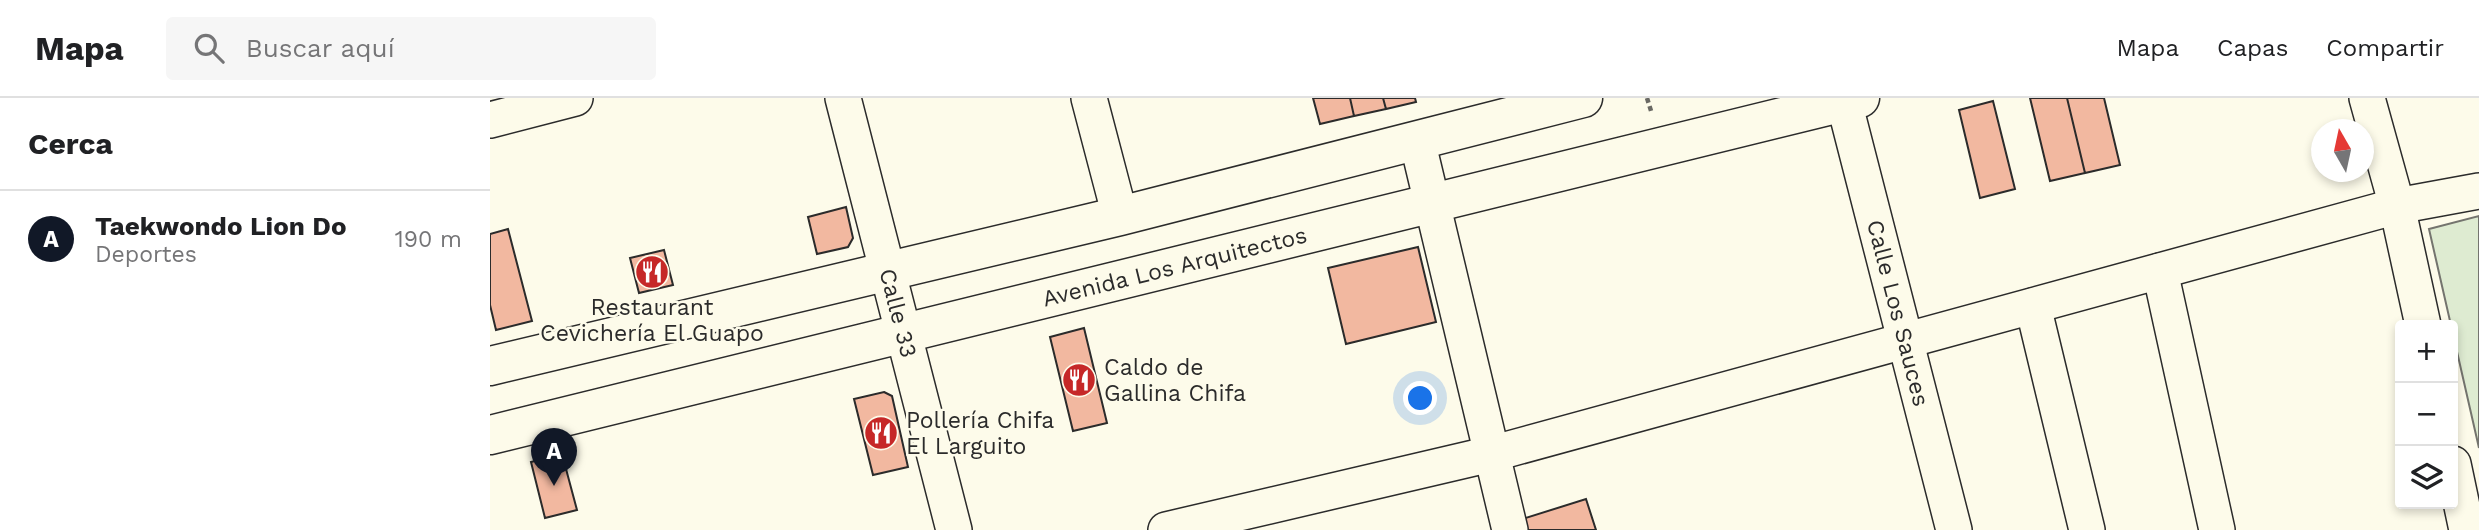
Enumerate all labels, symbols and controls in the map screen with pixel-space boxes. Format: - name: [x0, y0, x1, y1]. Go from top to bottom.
- search box: [166, 17, 656, 80]
- text: Mapa: [35, 29, 124, 68]
- icon: search: [190, 29, 228, 67]
- text: Buscar aquí: [246, 33, 395, 63]
- text: Mapa: [2116, 34, 2179, 62]
- text: Capas: [2217, 34, 2288, 62]
- text: Compartir: [2326, 34, 2444, 62]
- north arrow: [2311, 119, 2374, 182]
- text: Cerca: [28, 126, 113, 161]
- text: Taekwondo Lion Do: [95, 211, 347, 241]
- street label: Calle Los Sauces: [1861, 217, 1935, 409]
- street label: Avenida Los Arquitectos: [1040, 221, 1310, 312]
- text: A: [43, 226, 59, 253]
- text: 190 m: [395, 226, 462, 253]
- text: Deportes: [95, 241, 197, 268]
- restaurant icon: Restaurant Cevichería El Guapo: [633, 253, 671, 291]
- street label: Calle 33: [874, 266, 923, 360]
- place label: Restaurant Cevichería El Guapo: [540, 294, 764, 347]
- map controls: [2395, 320, 2458, 509]
- button: +: [2395, 320, 2458, 383]
- place label: Caldo de Gallina Chifa: [1104, 354, 1246, 407]
- restaurant icon: Caldo de Gallina Chifa: [1060, 361, 1098, 399]
- your location: [1403, 381, 1437, 415]
- button: −: [2395, 383, 2458, 446]
- place label: Pollería Chifa El Larguito: [906, 407, 1054, 460]
- restaurant icon: Pollería Chifa El Larguito: [862, 414, 900, 452]
- pin: A: [531, 428, 577, 486]
- button: layers: [2395, 446, 2458, 509]

